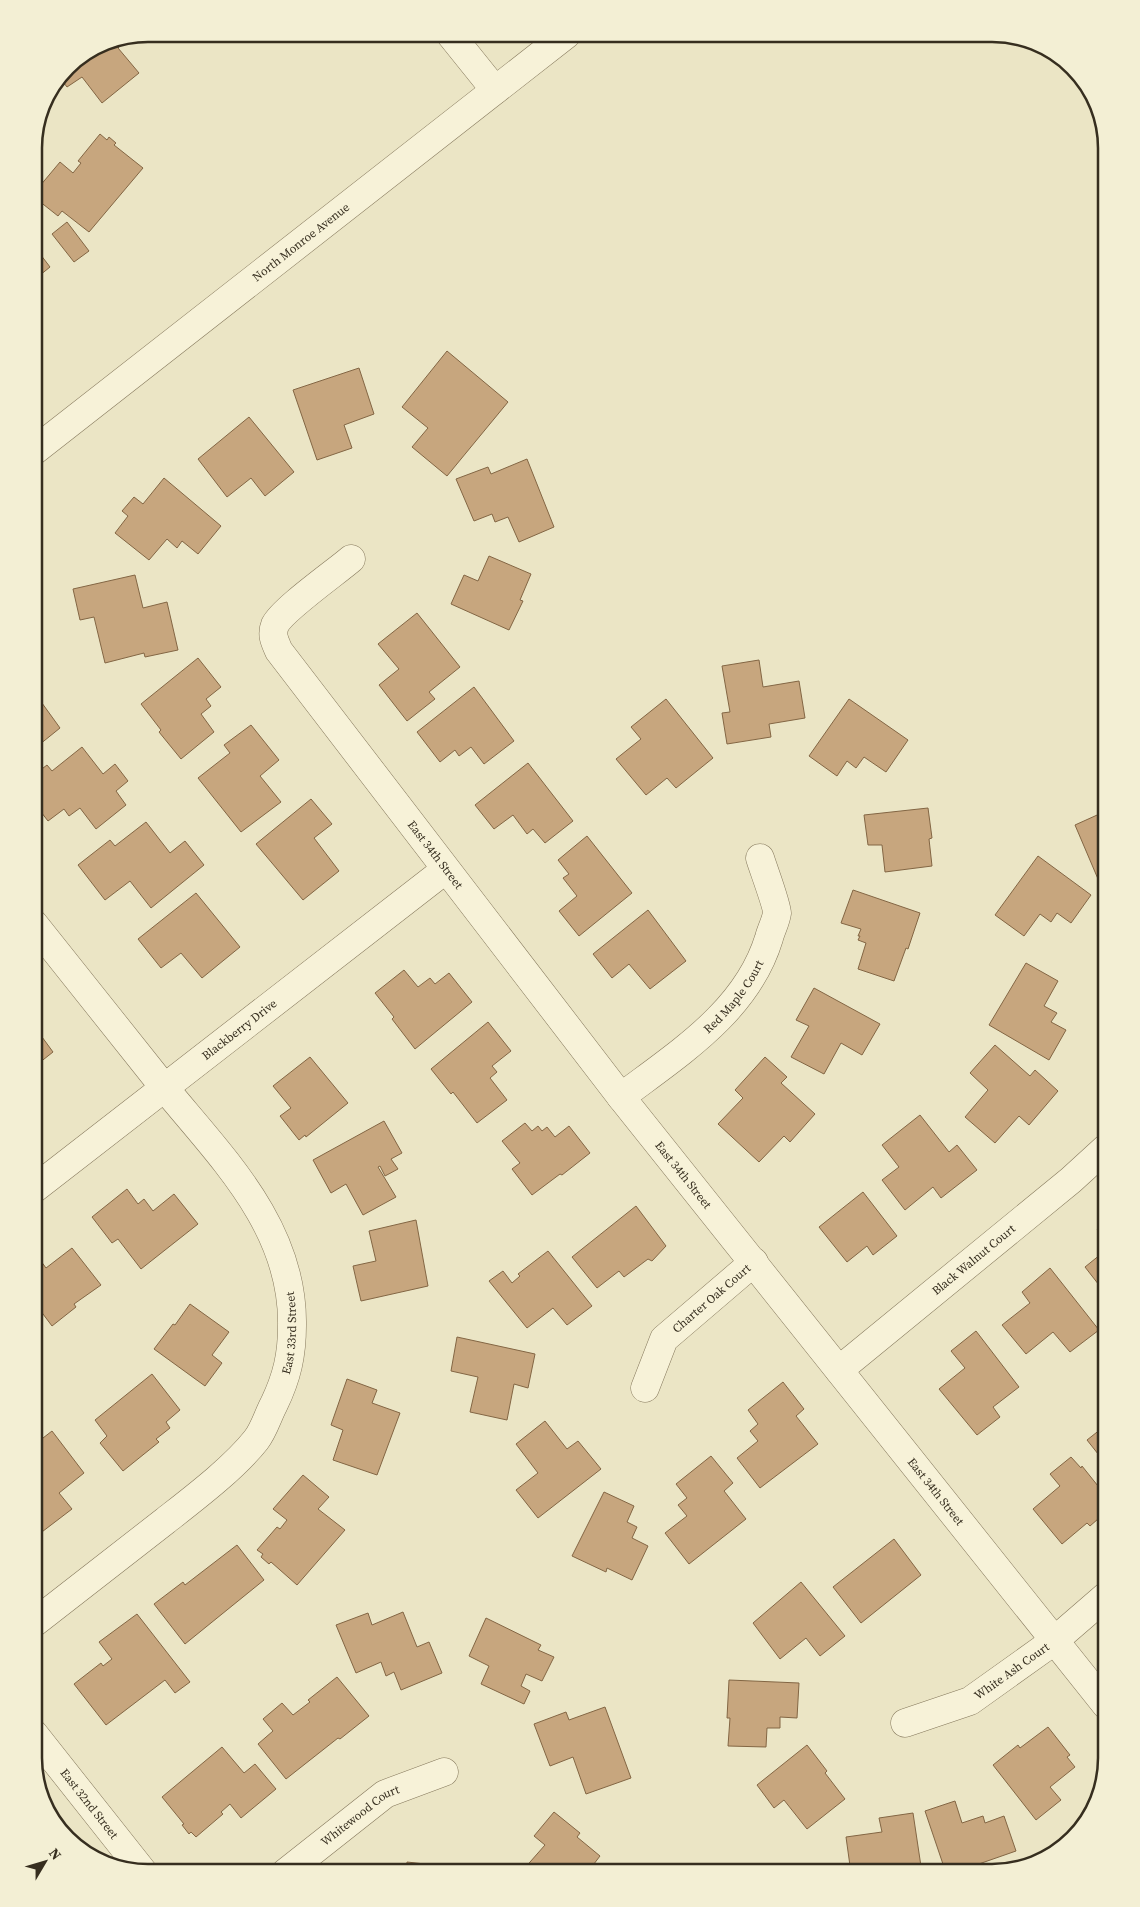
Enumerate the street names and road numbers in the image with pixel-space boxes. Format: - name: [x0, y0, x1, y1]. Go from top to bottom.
- street label: North Monroe Avenue: [249, 199, 353, 285]
- street label: East 34th Street: [404, 817, 467, 892]
- street label: Red Maple Court: [700, 957, 767, 1037]
- street label: Blackberry Drive: [199, 995, 280, 1064]
- street label: East 34th Street: [651, 1138, 715, 1212]
- street label: Black Walnut Court: [929, 1221, 1019, 1299]
- street label: Charter Oak Court: [669, 1260, 754, 1336]
- street label: East 33rd Street: [278, 1291, 300, 1376]
- street label: East 34th Street: [904, 1454, 968, 1529]
- street label: White Ash Court: [971, 1639, 1053, 1703]
- street label: East 32nd Street: [57, 1765, 122, 1842]
- street label: Whitewood Court: [318, 1781, 402, 1850]

